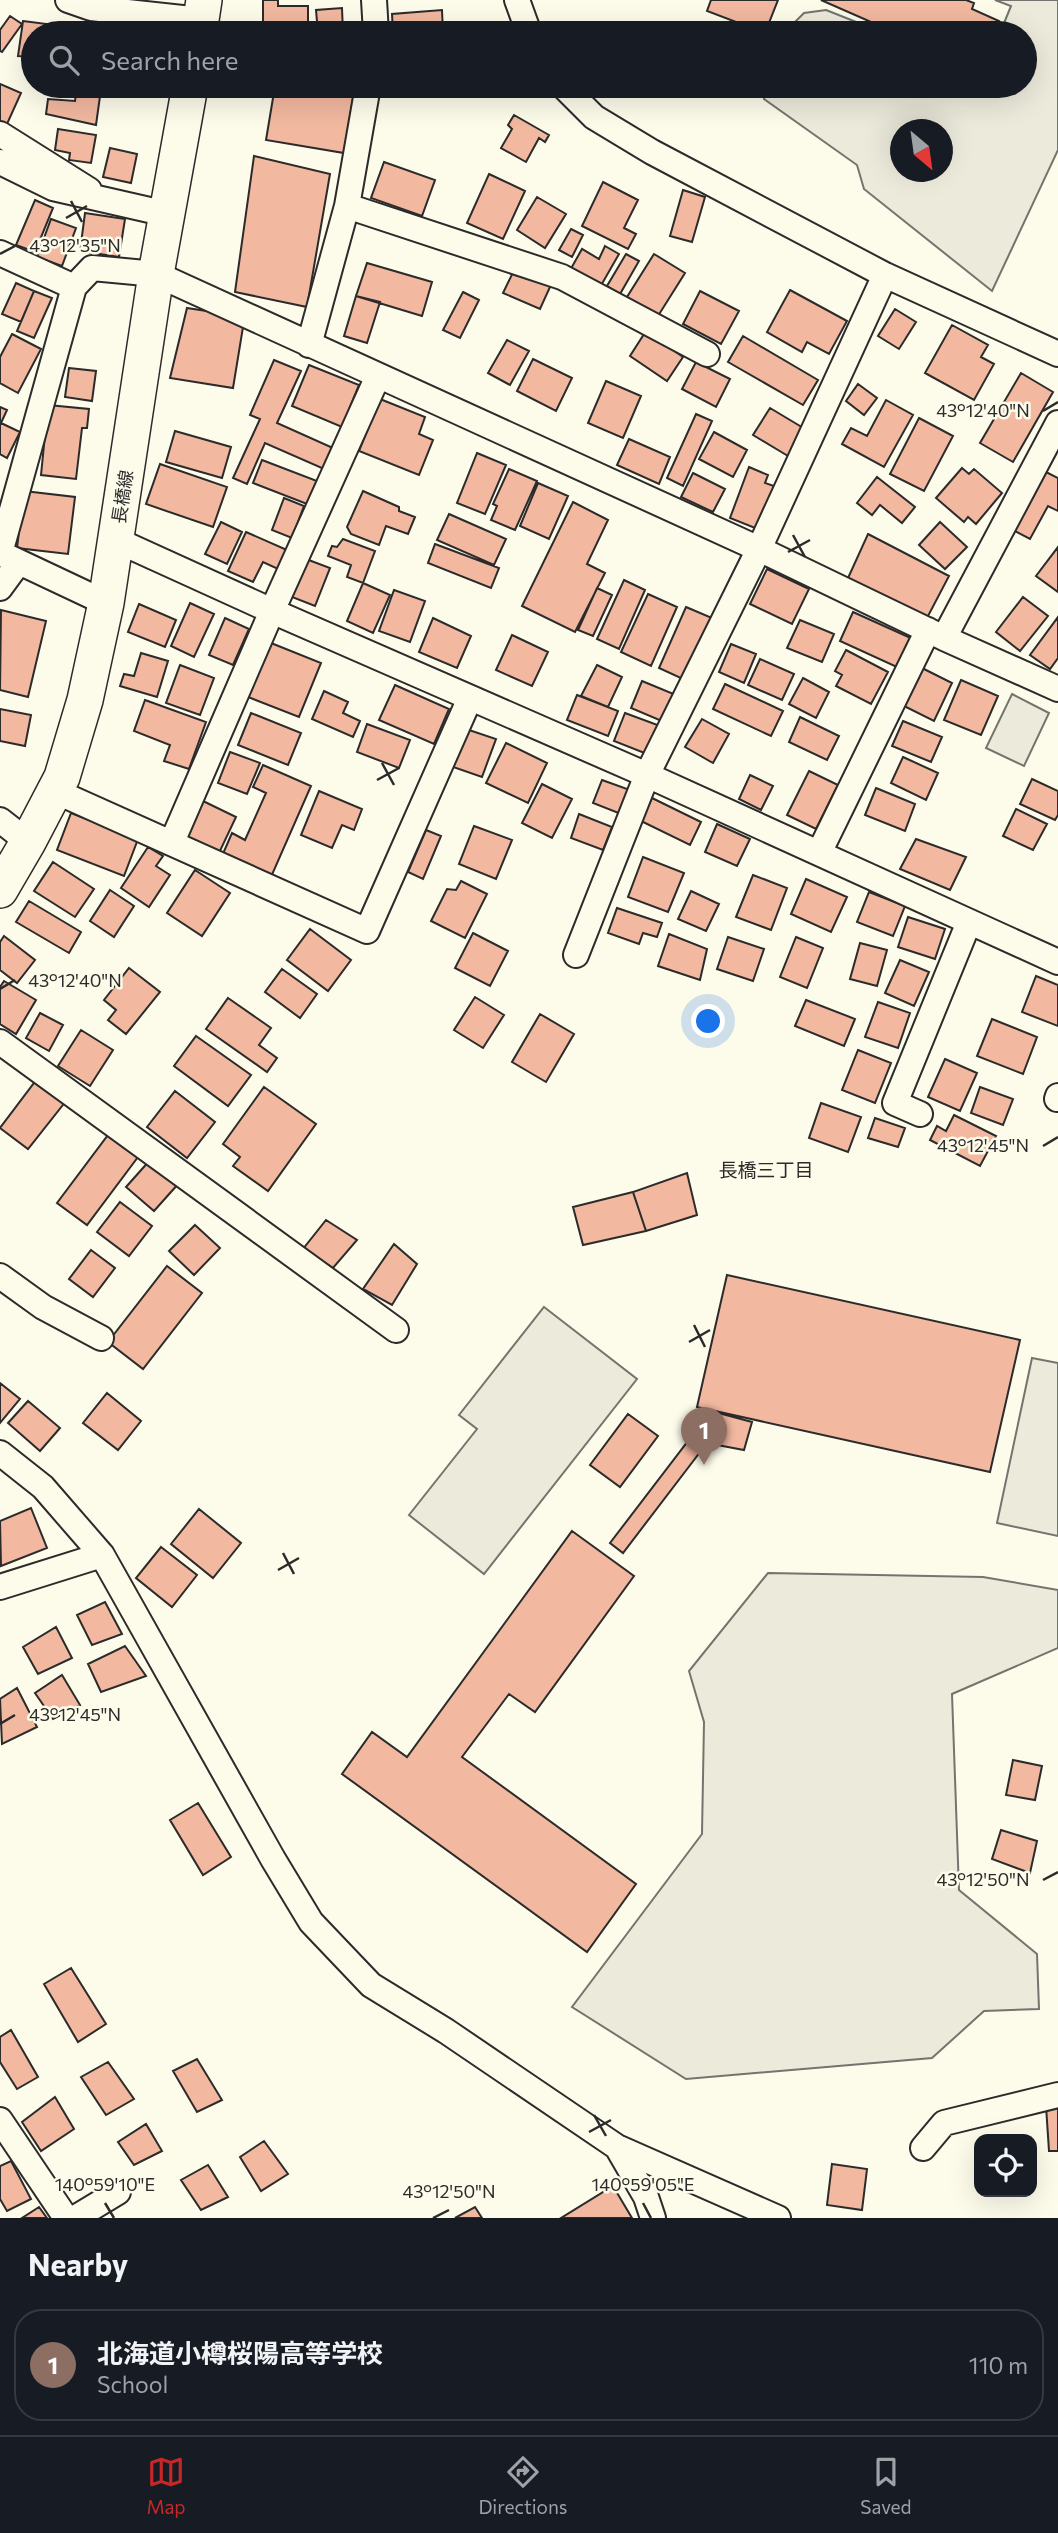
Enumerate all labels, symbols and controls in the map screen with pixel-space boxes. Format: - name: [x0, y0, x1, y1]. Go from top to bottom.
- search box: [21, 21, 1037, 98]
- icon: search: [45, 41, 83, 79]
- text: Search here: [101, 44, 239, 75]
- north arrow: [890, 119, 953, 182]
- text: 43°12'35"N: [29, 234, 121, 256]
- text: 43°12'40"N: [936, 399, 1030, 421]
- street label: 長橋線: [107, 468, 137, 525]
- text: 43°12'40"N: [28, 969, 122, 991]
- your location: [691, 1004, 725, 1038]
- text: 43°12'45"N: [937, 1134, 1029, 1156]
- district label: 長橋三丁目: [718, 1158, 814, 1181]
- pin: 1: [681, 1407, 727, 1465]
- text: 43°12'45"N: [29, 1703, 121, 1725]
- text: 43°12'50"N: [936, 1868, 1030, 1890]
- map controls: [974, 2134, 1037, 2197]
- button: locate: [974, 2134, 1037, 2197]
- text: 140°59'10"E: [55, 2173, 155, 2195]
- text: 140°59'05"E: [591, 2173, 695, 2195]
- text: 43°12'50"N: [402, 2180, 496, 2202]
- text: Nearby: [28, 2245, 128, 2282]
- text: 北海道小樽桜陽高等学校: [97, 2337, 383, 2368]
- text: 1: [48, 2351, 58, 2379]
- text: 110 m: [969, 2351, 1028, 2379]
- text: School: [97, 2370, 168, 2398]
- tab: Map: [146, 2453, 186, 2518]
- tab: Directions: [478, 2453, 568, 2518]
- tab: Saved: [860, 2453, 912, 2518]

